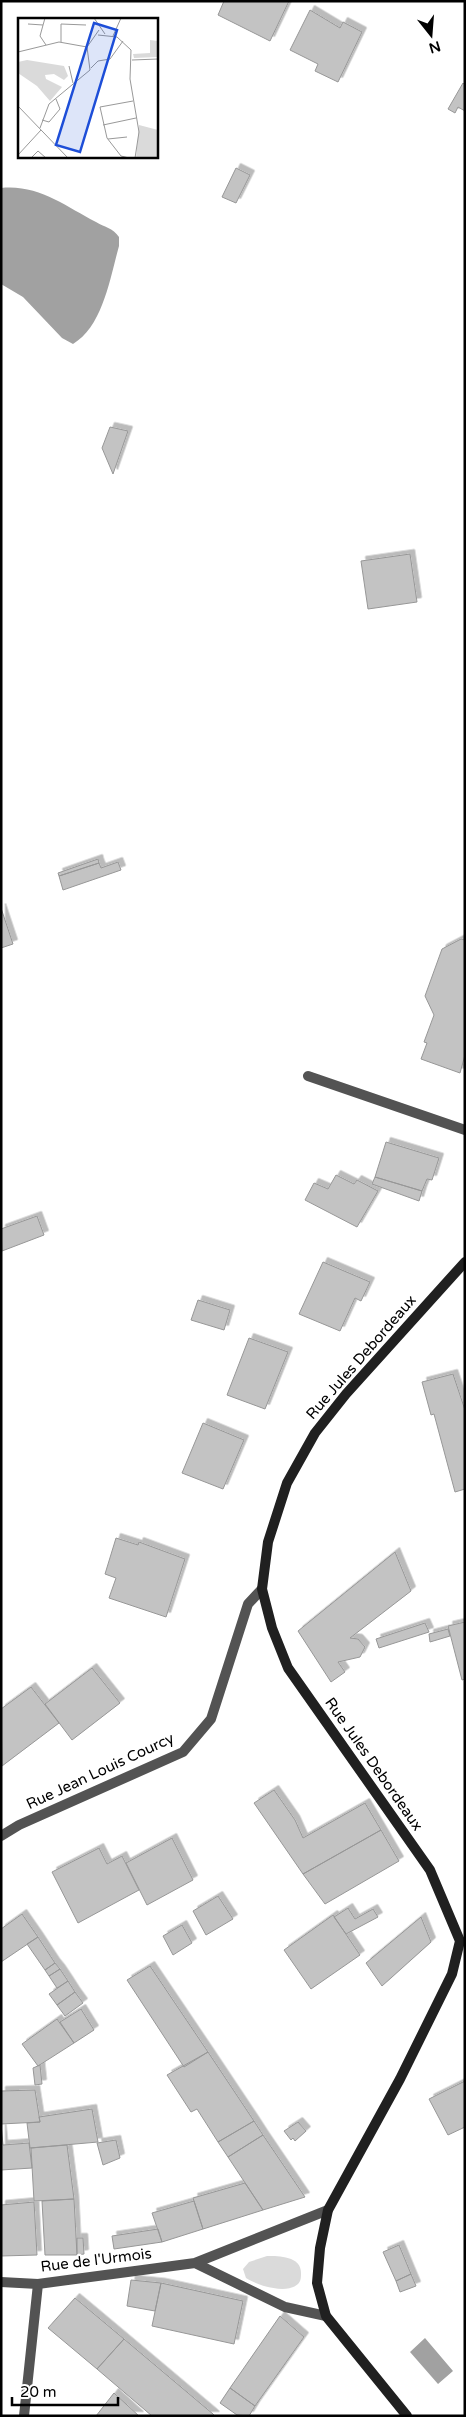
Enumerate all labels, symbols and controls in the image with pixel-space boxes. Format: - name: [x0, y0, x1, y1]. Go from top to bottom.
- north arrow: [406, 10, 456, 60]
- inset map: [18, 18, 158, 158]
- text: N: [427, 37, 443, 57]
- street label: Rue Jules Debordeaux: [302, 1291, 420, 1423]
- street label: Rue Jules Debordeaux: [321, 1694, 427, 1834]
- street label: Rue Jean Louis Courcy: [23, 1729, 177, 1813]
- street label: Rue de l'Urmois: [39, 2244, 153, 2276]
- scale bar: [12, 2374, 119, 2406]
- text: 20 m: [20, 2383, 57, 2401]

